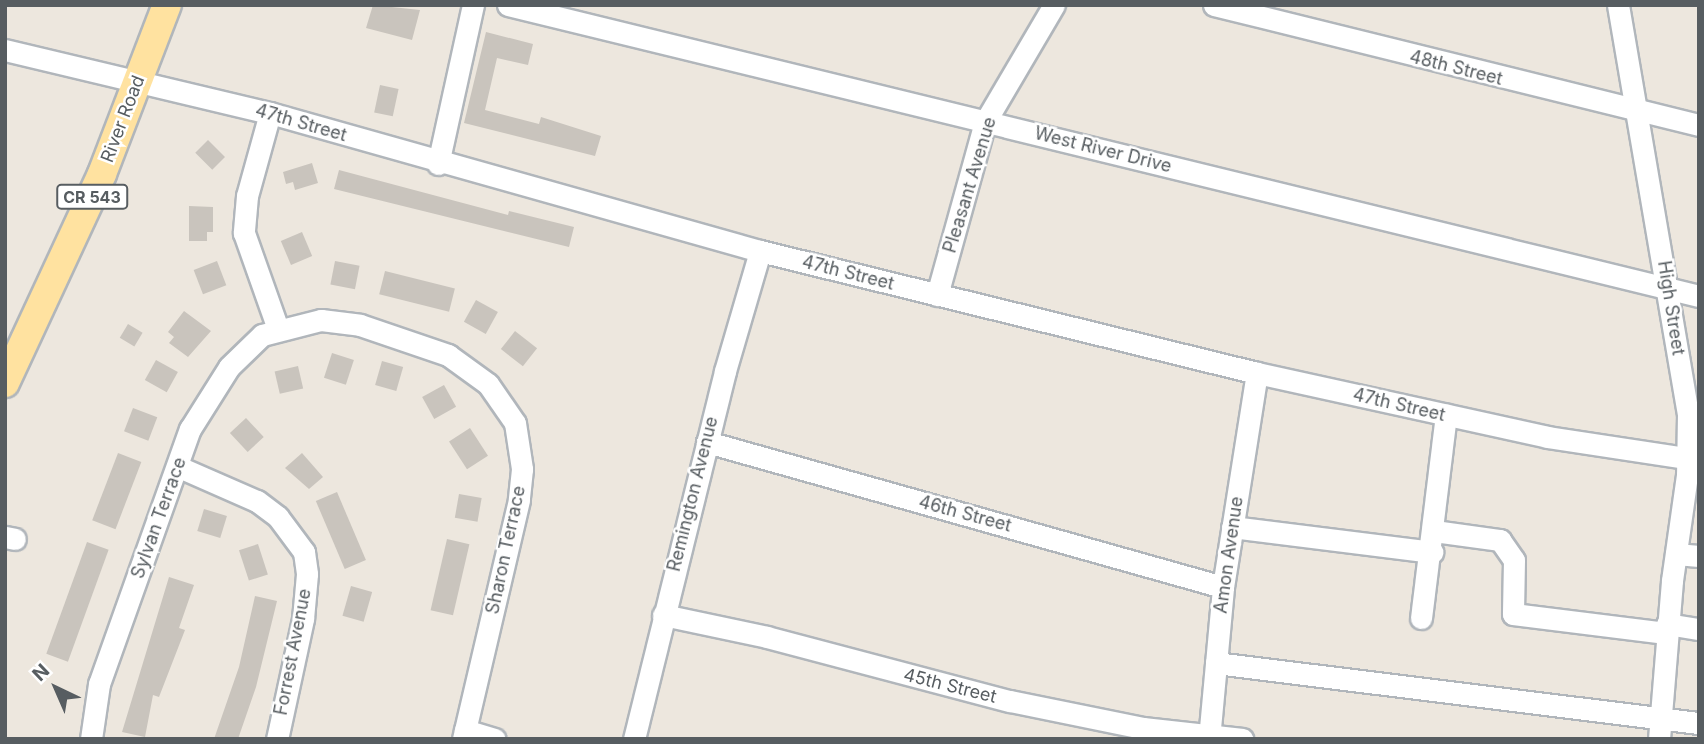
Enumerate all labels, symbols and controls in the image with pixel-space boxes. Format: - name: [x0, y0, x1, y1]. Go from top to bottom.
- street label: 48th Street: [1407, 46, 1505, 90]
- street label: River Road: [97, 72, 149, 166]
- street label: 47th Street: [253, 100, 349, 146]
- street label: Pleasant Avenue: [939, 114, 1001, 256]
- street label: West River Drive: [1032, 123, 1174, 177]
- road number: CR 543: [55, 184, 129, 210]
- street label: 47th Street: [800, 251, 896, 295]
- street label: High Street: [1653, 259, 1689, 357]
- street label: 47th Street: [1351, 384, 1447, 426]
- street label: Remington Avenue: [663, 414, 723, 574]
- street label: Sylvan Terrace: [127, 454, 191, 582]
- street label: Sharon Terrace: [482, 484, 530, 616]
- street label: 46th Street: [916, 491, 1014, 537]
- street label: Amon Avenue: [1210, 495, 1248, 615]
- street label: Forrest Avenue: [270, 587, 316, 717]
- north arrow: [21, 653, 91, 723]
- text: N: [28, 659, 54, 686]
- street label: 45th Street: [901, 664, 999, 708]

